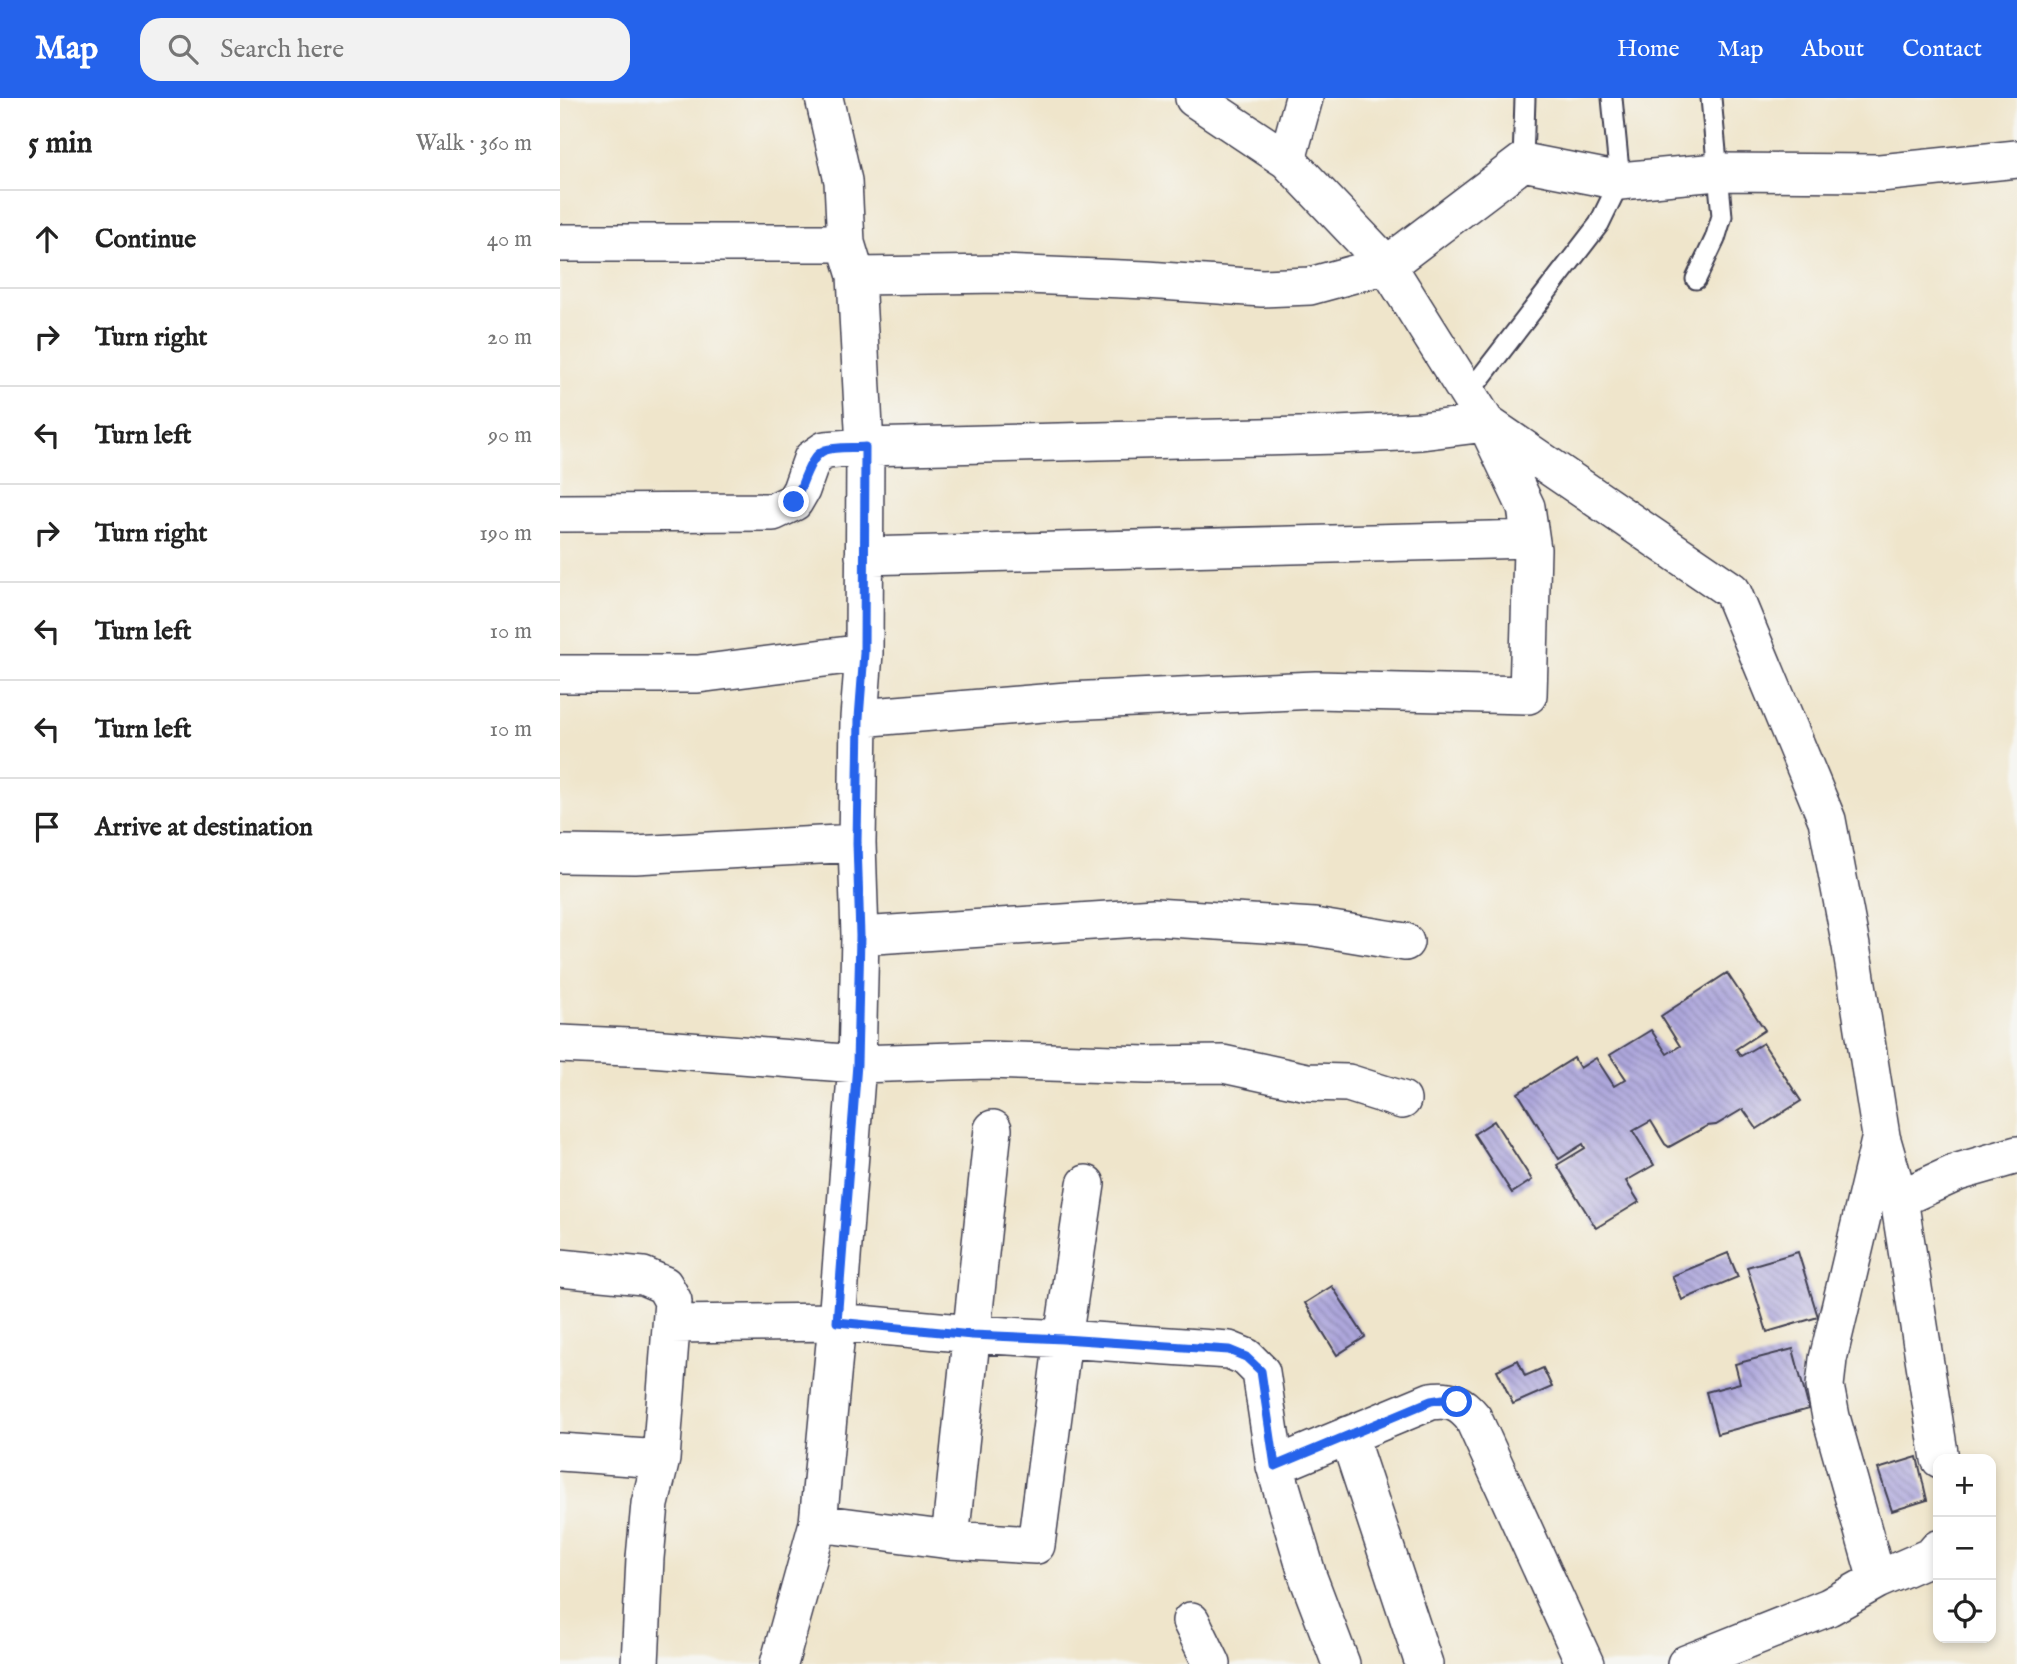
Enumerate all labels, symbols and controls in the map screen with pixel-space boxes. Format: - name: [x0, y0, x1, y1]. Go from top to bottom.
- search box: [140, 18, 630, 81]
- text: Map: [35, 28, 98, 70]
- icon: search: [164, 30, 202, 68]
- text: Search here: [220, 33, 344, 66]
- text: Home: [1617, 34, 1680, 65]
- text: Map: [1718, 34, 1764, 65]
- text: About: [1802, 34, 1864, 65]
- text: Contact: [1902, 34, 1982, 65]
- text: 5 min: [28, 125, 93, 163]
- text: Walk · 360 m: [415, 129, 532, 158]
- icon: ahead: [28, 220, 66, 258]
- text: Continue: [95, 223, 196, 256]
- text: 40 m: [487, 225, 532, 254]
- icon: right: [28, 318, 66, 356]
- text: Turn right: [95, 321, 208, 354]
- text: 20 m: [487, 323, 532, 352]
- icon: left: [28, 416, 66, 454]
- text: Turn left: [95, 419, 192, 452]
- text: 90 m: [488, 421, 532, 450]
- route end: [778, 486, 809, 517]
- icon: right: [28, 514, 66, 552]
- text: Turn right: [95, 517, 208, 550]
- text: 190 m: [479, 519, 532, 548]
- icon: left: [28, 612, 66, 650]
- text: Turn left: [95, 615, 192, 648]
- text: 10 m: [489, 617, 532, 646]
- icon: left: [28, 710, 66, 748]
- text: Turn left: [95, 713, 192, 746]
- text: 10 m: [489, 715, 532, 744]
- icon: arrive: [28, 808, 66, 846]
- text: Arrive at destination: [95, 811, 313, 844]
- route start: [1441, 1386, 1472, 1417]
- map controls: [1933, 1454, 1996, 1643]
- button: +: [1933, 1454, 1996, 1517]
- button: −: [1933, 1517, 1996, 1580]
- button: locate: [1933, 1580, 1996, 1643]

